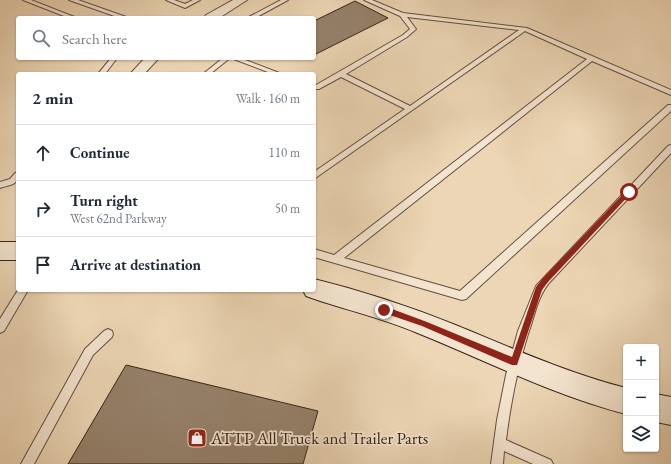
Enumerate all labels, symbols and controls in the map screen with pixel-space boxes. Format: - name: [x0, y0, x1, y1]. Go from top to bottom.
- search box: [16, 16, 316, 60]
- icon: search: [30, 27, 52, 49]
- text: Search here: [62, 29, 127, 48]
- text: 2 min: [32, 87, 73, 109]
- text: Walk · 160 m: [236, 90, 300, 107]
- icon: ahead: [32, 142, 54, 164]
- text: Continue: [70, 143, 130, 162]
- text: 110 m: [269, 144, 300, 161]
- route start: [620, 183, 638, 201]
- text: Turn right: [70, 191, 138, 210]
- icon: right: [32, 198, 54, 220]
- text: 50 m: [275, 200, 300, 217]
- text: West 62nd Parkway: [70, 210, 167, 227]
- icon: arrive: [32, 254, 54, 276]
- text: Arrive at destination: [70, 255, 201, 274]
- route end: [375, 301, 393, 319]
- map controls: [623, 344, 659, 452]
- button: +: [623, 344, 659, 380]
- button: −: [623, 380, 659, 416]
- button: layers: [623, 416, 659, 452]
- shop icon: ATTP All Truck and Trailer Parts: [186, 427, 208, 449]
- place label: ATTP All Truck and Trailer Parts: [210, 427, 428, 449]

